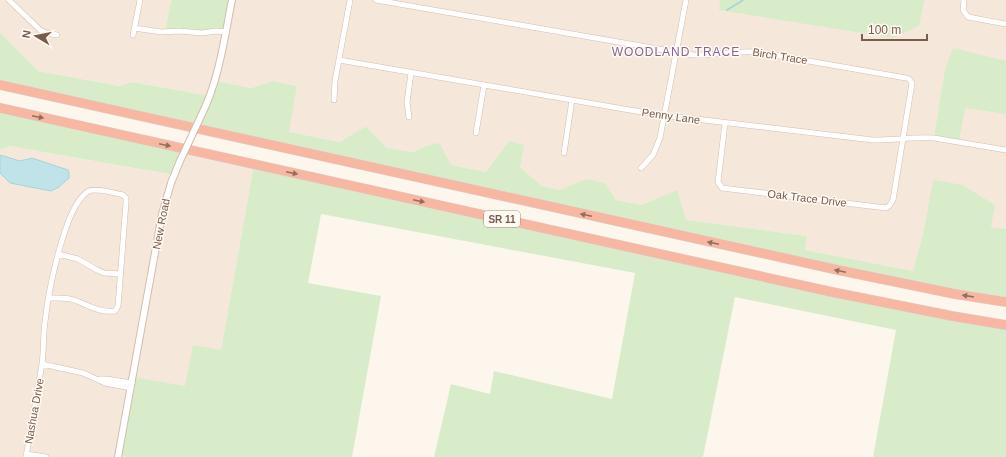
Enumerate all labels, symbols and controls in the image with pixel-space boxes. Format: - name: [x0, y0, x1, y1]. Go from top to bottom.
- north arrow: [16, 16, 56, 56]
- scale bar: [862, 16, 927, 42]
- text: 100 m: [868, 23, 901, 37]
- text: N: [20, 29, 33, 39]
- district label: WOODLAND TRACE: [612, 45, 740, 59]
- street label: Birch Trace: [752, 46, 808, 66]
- street label: Penny Lane: [641, 106, 701, 126]
- one-way arrow: [32, 114, 44, 120]
- one-way arrow: [159, 142, 171, 148]
- one-way arrow: [286, 170, 298, 176]
- street label: Oak Trace Drive: [767, 187, 847, 209]
- street label: New Road: [150, 198, 172, 250]
- one-way arrow: [413, 198, 425, 204]
- road number: SR 11: [484, 211, 520, 227]
- one-way arrow: [580, 211, 592, 217]
- one-way arrow: [707, 239, 719, 245]
- one-way arrow: [834, 267, 846, 273]
- one-way arrow: [961, 293, 974, 299]
- street label: Nashua Drive: [22, 377, 46, 445]

